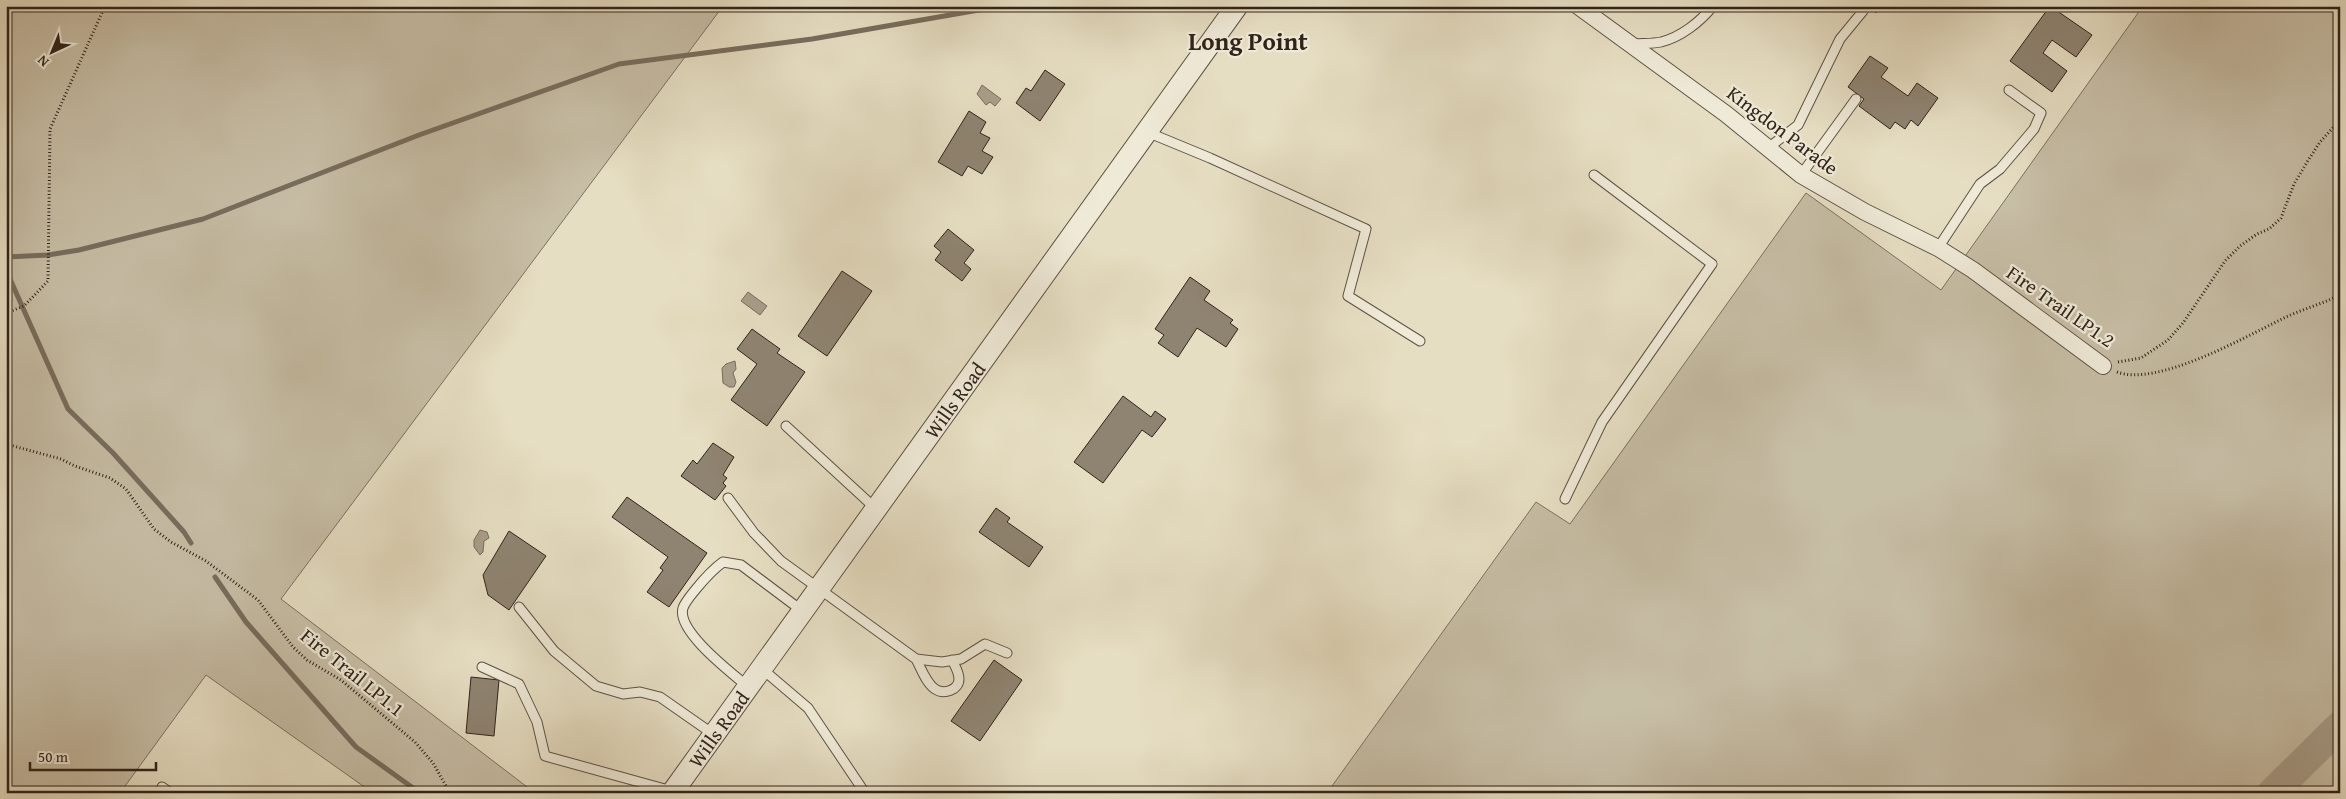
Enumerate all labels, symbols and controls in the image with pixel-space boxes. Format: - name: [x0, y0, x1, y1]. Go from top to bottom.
- district label: Long Point: [1188, 23, 1308, 59]
- north arrow: [28, 28, 78, 78]
- text: N: [32, 50, 53, 72]
- street label: Kingdon Parade: [1721, 78, 1845, 182]
- street label: Fire Trail LP1.2: [2001, 258, 2121, 354]
- street label: Wills Road: [917, 355, 992, 444]
- street label: Fire Trail LP1.1: [295, 621, 411, 723]
- street label: Wills Road: [681, 684, 756, 773]
- scale bar: [30, 739, 156, 771]
- text: 50 m: [38, 746, 69, 767]

